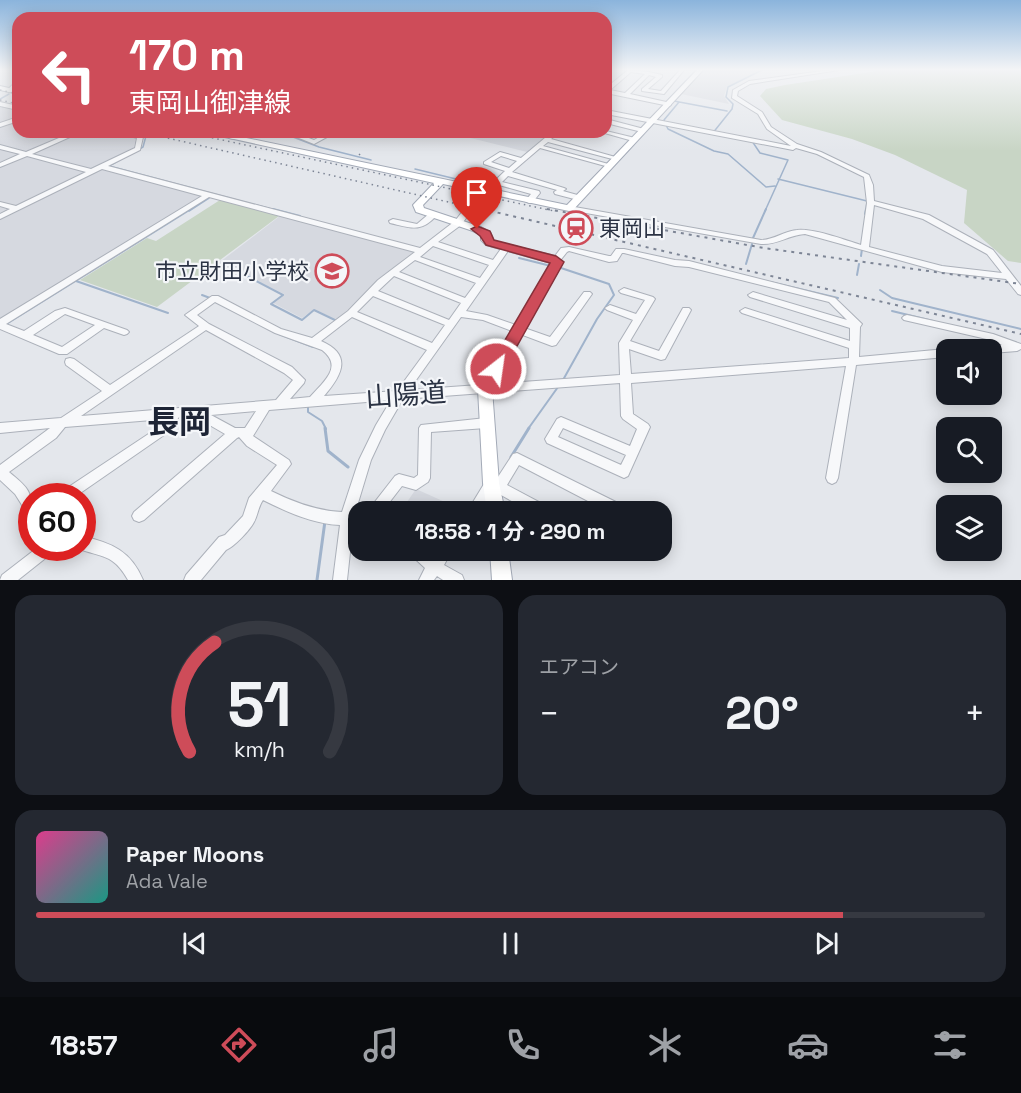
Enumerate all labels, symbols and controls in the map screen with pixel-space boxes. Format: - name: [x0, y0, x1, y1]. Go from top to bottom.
- text: 170 m: [129, 29, 245, 82]
- icon: left: [30, 36, 108, 114]
- text: 東岡山御津線: [129, 85, 291, 120]
- pin: [451, 167, 502, 229]
- icon: arrive: [460, 176, 493, 209]
- station icon: 東岡山: [558, 210, 594, 246]
- place label: 東岡山: [599, 214, 665, 242]
- school or university icon: 市立財田小学校: [314, 253, 350, 289]
- place label: 市立財田小学校: [155, 257, 309, 285]
- position arrow: [464, 337, 528, 401]
- map controls: [936, 339, 1002, 561]
- button: sound: [936, 339, 1002, 405]
- street label: 山陽道: [364, 374, 448, 415]
- district label: 長岡: [147, 402, 211, 442]
- button: search: [936, 417, 1002, 483]
- speed limit sign: 60: [18, 483, 96, 561]
- button: layers: [936, 495, 1002, 561]
- text: 18:58 · 1 分 · 290 m: [415, 517, 605, 545]
- text: エアコン: [539, 654, 619, 680]
- text: 51: [227, 665, 291, 744]
- text: 20°: [725, 685, 799, 742]
- text: −: [539, 693, 559, 735]
- text: +: [965, 693, 985, 735]
- text: km/h: [233, 736, 285, 763]
- text: Paper Moons: [126, 840, 264, 868]
- text: Ada Vale: [126, 868, 208, 894]
- icon: previous: [178, 927, 211, 960]
- icon: pause: [494, 927, 527, 960]
- icon: next: [810, 927, 843, 960]
- icon: directions: [218, 1024, 260, 1066]
- icon: music: [360, 1024, 402, 1066]
- icon: phone: [502, 1024, 544, 1066]
- icon: climate: [644, 1024, 686, 1066]
- icon: car: [787, 1024, 829, 1066]
- icon: filters: [929, 1024, 971, 1066]
- text: 18:57: [50, 1028, 117, 1063]

